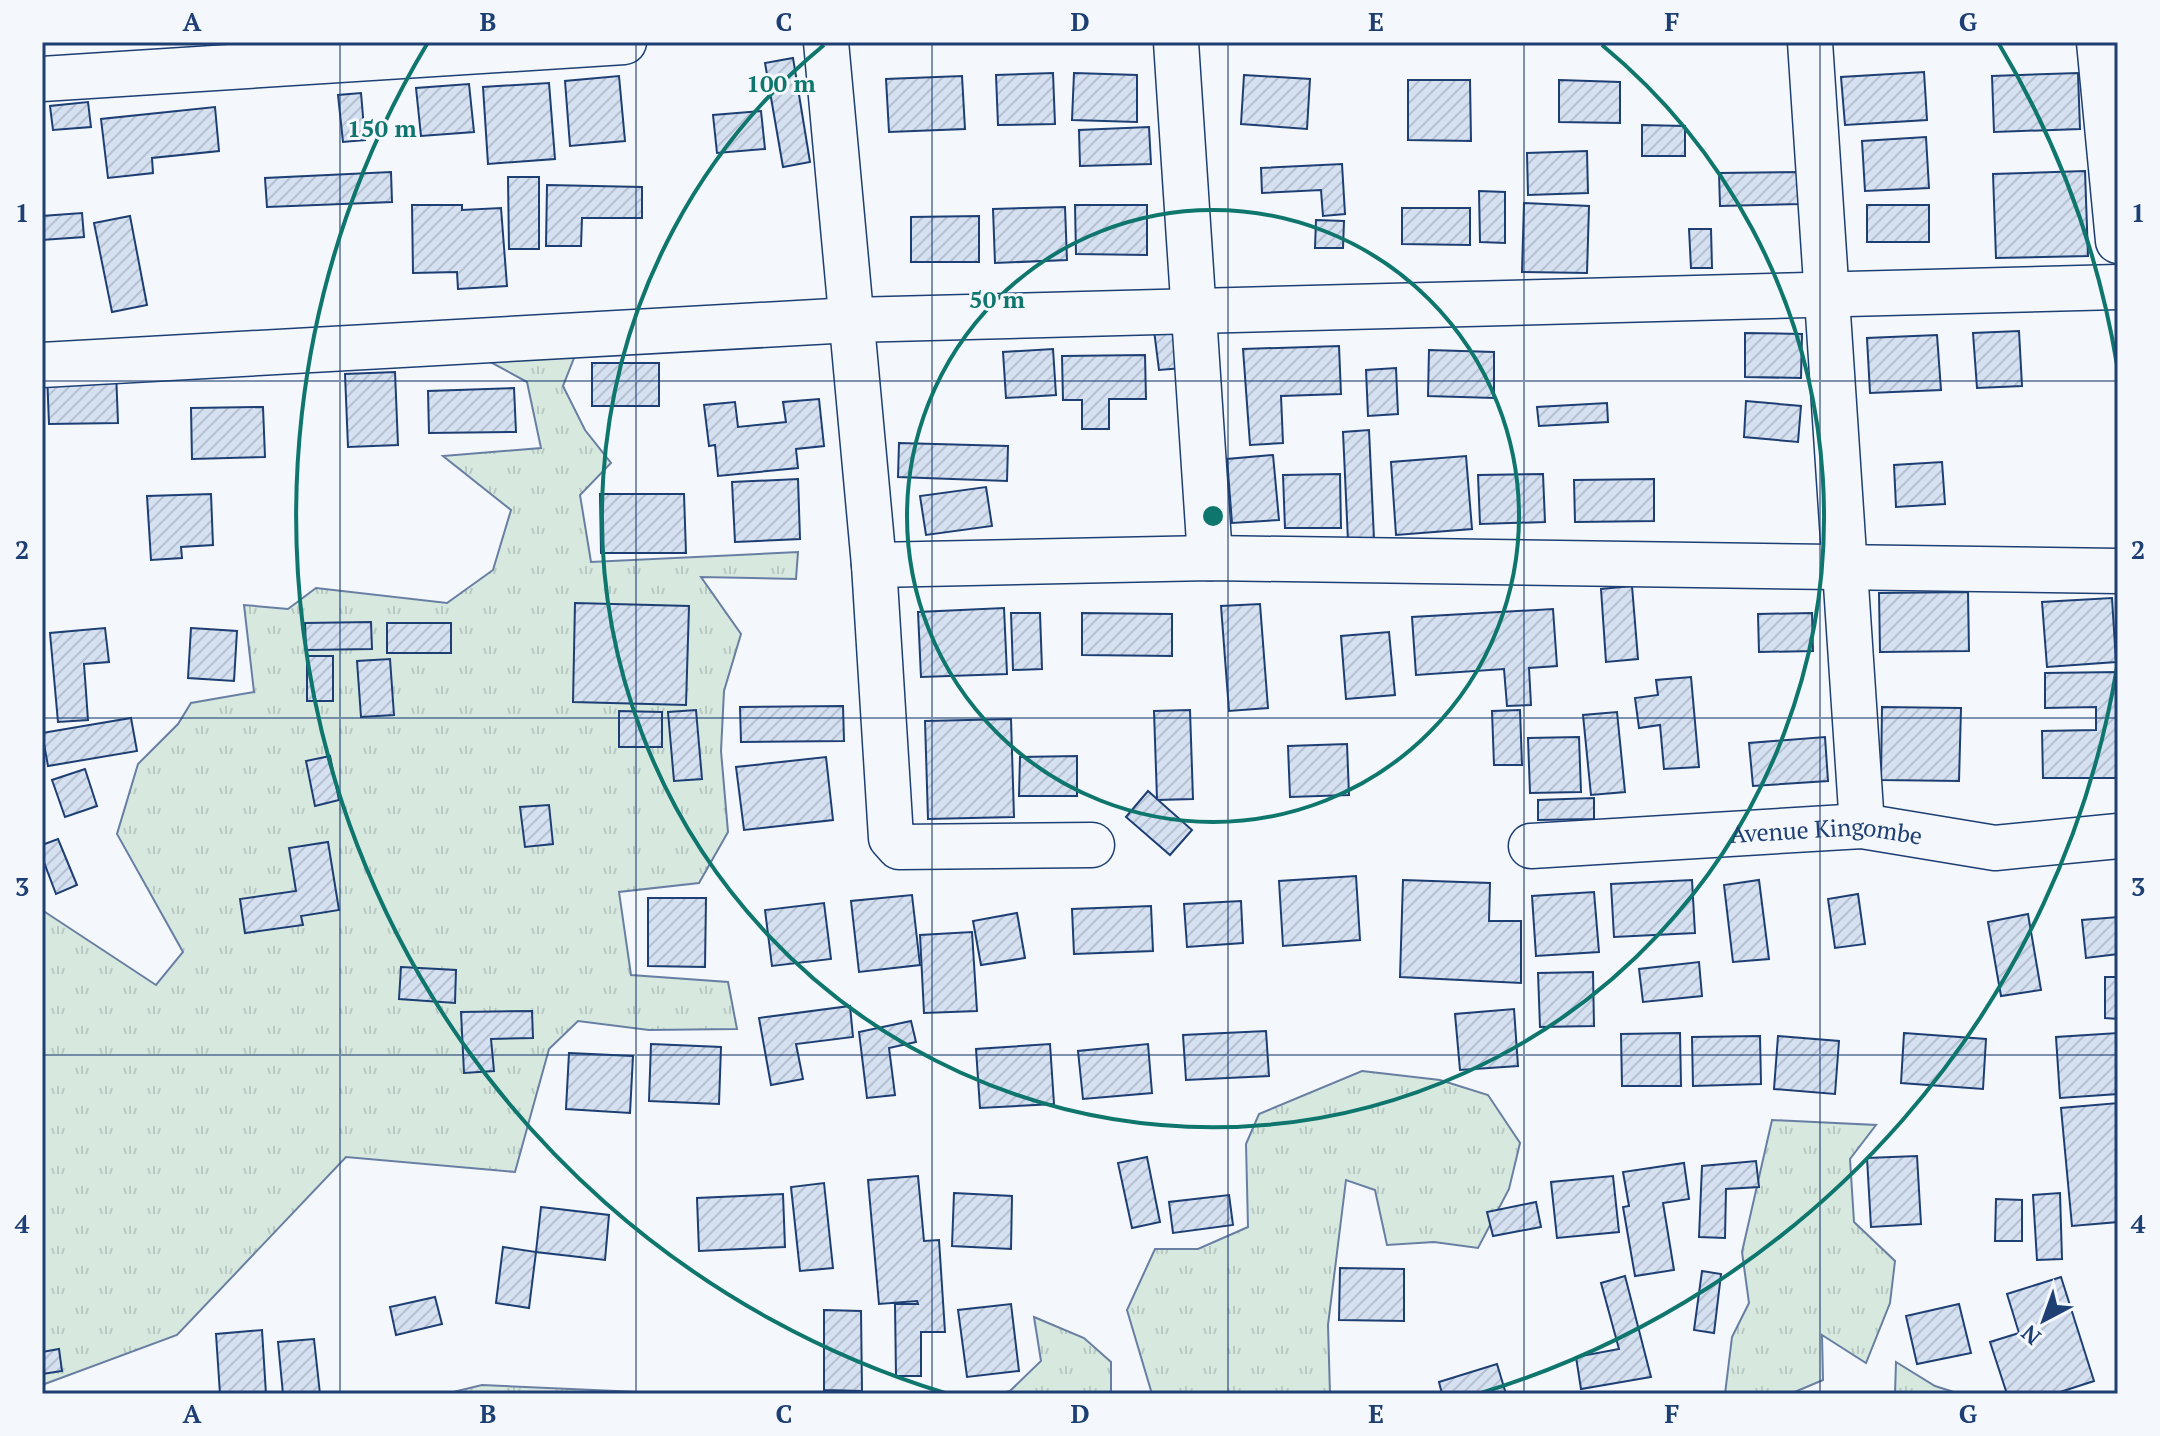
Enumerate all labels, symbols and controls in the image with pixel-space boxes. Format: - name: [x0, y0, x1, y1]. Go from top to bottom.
- text: A: [183, 4, 202, 38]
- text: B: [480, 4, 496, 38]
- text: C: [776, 4, 792, 38]
- text: D: [1070, 4, 1090, 38]
- text: E: [1368, 4, 1384, 38]
- text: F: [1665, 4, 1680, 38]
- text: G: [1959, 4, 1978, 38]
- text: 100 m: [746, 67, 816, 99]
- text: 150 m: [347, 112, 417, 144]
- text: 1: [15, 195, 29, 229]
- text: 1: [2131, 195, 2145, 229]
- text: 50 m: [969, 283, 1025, 315]
- centre of rings: [1199, 502, 1227, 530]
- text: 2: [15, 532, 29, 566]
- text: 2: [2131, 532, 2145, 566]
- street label: Avenue Kingombe: [1729, 810, 1925, 852]
- text: 3: [15, 869, 29, 903]
- text: 3: [2131, 869, 2145, 903]
- text: 4: [15, 1206, 30, 1240]
- text: 4: [2131, 1206, 2146, 1240]
- north arrow: [2004, 1280, 2084, 1360]
- text: N: [2015, 1319, 2046, 1352]
- text: A: [183, 1396, 202, 1430]
- text: B: [480, 1396, 496, 1430]
- text: C: [776, 1396, 792, 1430]
- text: D: [1070, 1396, 1090, 1430]
- text: E: [1368, 1396, 1384, 1430]
- text: F: [1665, 1396, 1680, 1430]
- text: G: [1959, 1396, 1978, 1430]

